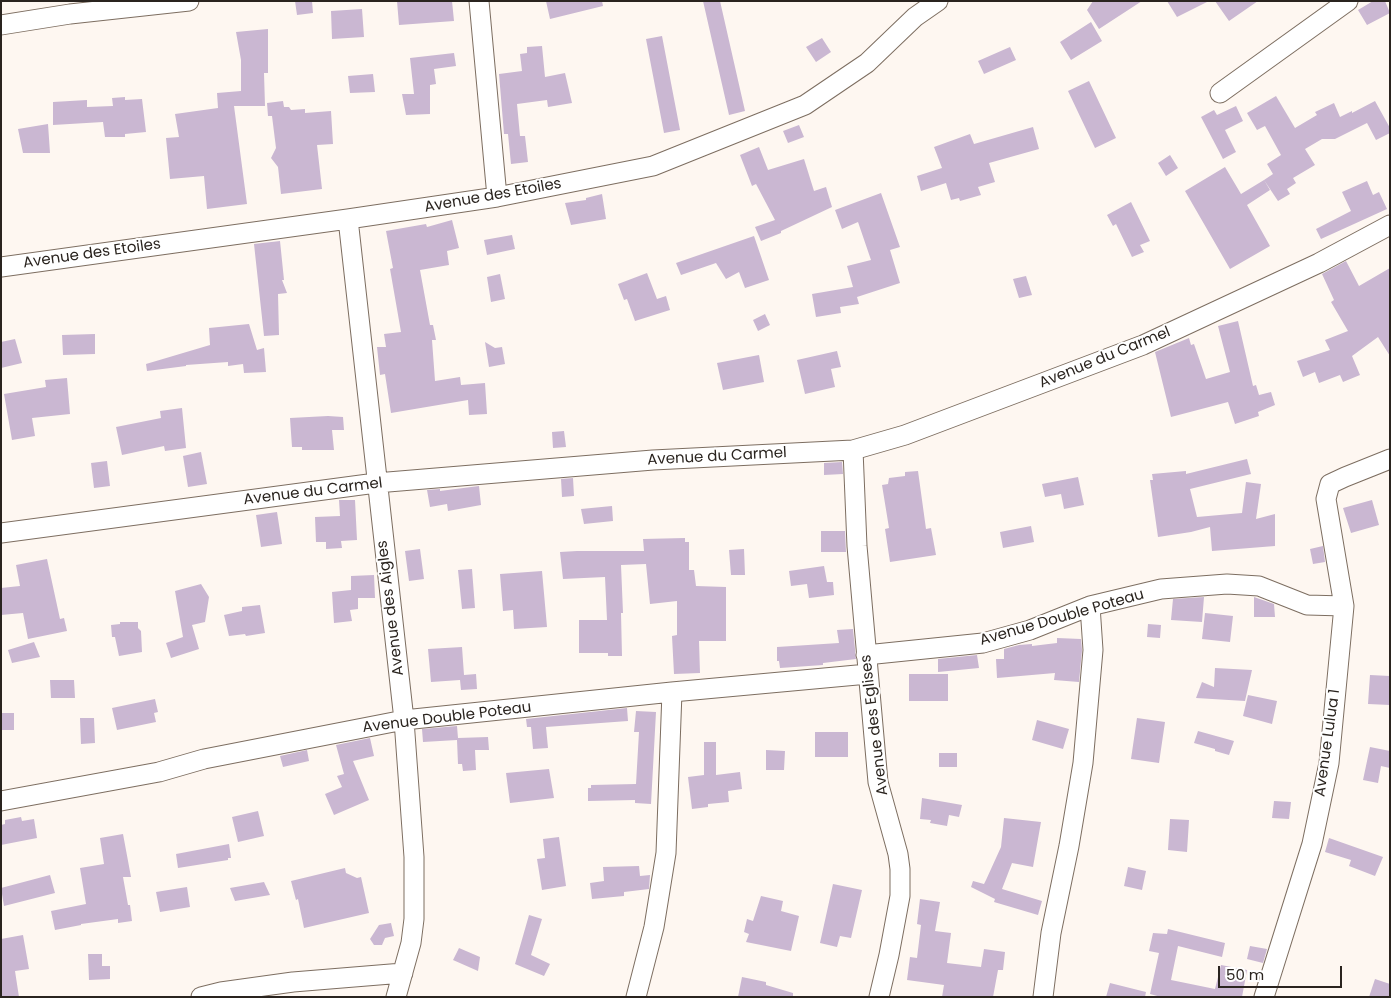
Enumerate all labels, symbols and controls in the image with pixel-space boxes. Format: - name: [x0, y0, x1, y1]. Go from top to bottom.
- street label: Avenue des Etoiles: [423, 175, 563, 217]
- street label: Avenue des Etoiles: [22, 235, 162, 273]
- street label: Avenue du Carmel: [1037, 323, 1173, 393]
- street label: Avenue du Carmel: [647, 444, 787, 470]
- street label: Avenue du Carmel: [243, 475, 383, 509]
- street label: Avenue des Aigles: [374, 539, 408, 677]
- street label: Avenue Double Poteau: [978, 586, 1146, 650]
- street label: Avenue des Eglises: [857, 654, 893, 796]
- street label: Avenue Lulua 1: [1312, 688, 1344, 798]
- street label: Avenue Double Poteau: [362, 699, 532, 737]
- scale bar: [1221, 956, 1345, 988]
- text: 50 m: [1226, 964, 1264, 985]

